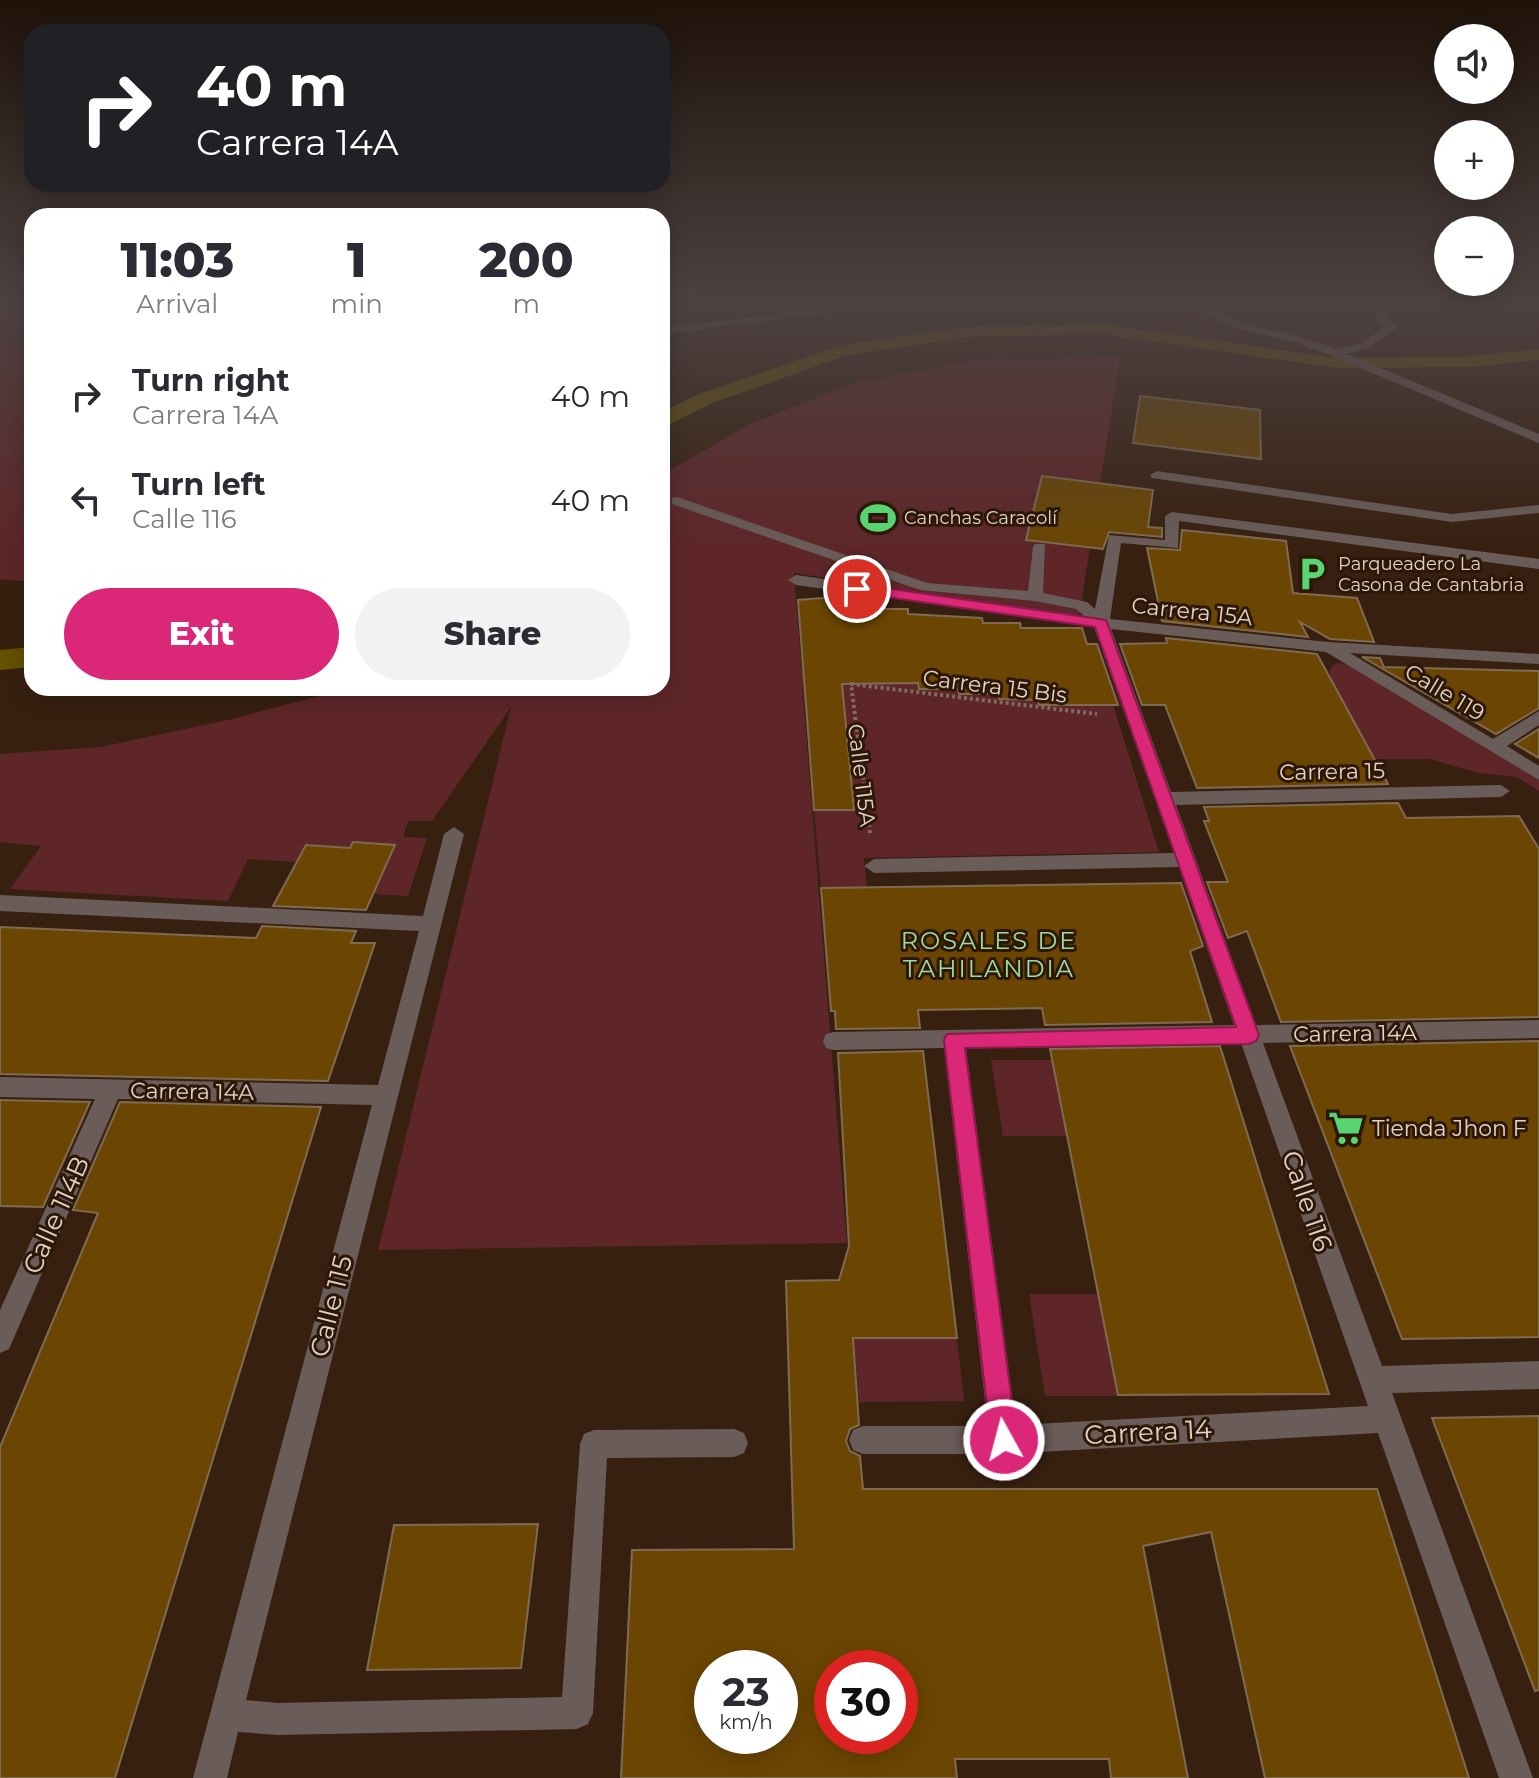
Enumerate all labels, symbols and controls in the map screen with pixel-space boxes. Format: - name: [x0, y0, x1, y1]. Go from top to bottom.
- map controls: [1434, 24, 1514, 296]
- button: sound: [1434, 24, 1514, 104]
- text: 40 m: [196, 52, 347, 120]
- icon: right: [64, 56, 168, 160]
- text: Carrera 14A: [196, 120, 399, 164]
- button: +: [1434, 120, 1514, 200]
- button: −: [1434, 216, 1514, 296]
- text: 11:03: [120, 231, 234, 289]
- text: 1: [347, 231, 366, 289]
- text: 200: [479, 231, 574, 289]
- text: Arrival: [136, 288, 218, 320]
- text: min: [331, 288, 383, 320]
- text: m: [513, 288, 540, 320]
- text: Turn right: [132, 362, 289, 399]
- icon: right: [64, 374, 108, 418]
- text: 40 m: [551, 378, 630, 415]
- text: Carrera 14A: [132, 399, 278, 431]
- text: Turn left: [132, 466, 265, 503]
- icon: left: [64, 478, 108, 522]
- text: 40 m: [551, 482, 630, 519]
- sports icon: Canchas Caracolí: [859, 499, 897, 537]
- text: Calle 116: [132, 503, 237, 535]
- place label: Canchas Caracolí: [904, 507, 1058, 529]
- place label: Parqueadero La Casona de Cantabria: [1338, 553, 1524, 596]
- pin: [823, 555, 891, 623]
- parking icon: Parqueadero La Casona de Cantabria: [1293, 555, 1331, 593]
- icon: arrive: [835, 567, 879, 611]
- button: Exit: [64, 588, 339, 680]
- button: Share: [355, 588, 630, 680]
- street label: Carrera 15A: [1130, 592, 1254, 631]
- street label: Calle 119: [1400, 658, 1490, 727]
- street label: Carrera 15 Bis: [921, 664, 1069, 709]
- street label: Calle 115A: [842, 722, 881, 828]
- street label: Carrera 15: [1279, 757, 1385, 786]
- district label: ROSALES DE TAHILANDIA: [901, 926, 1077, 983]
- street label: Carrera 14A: [1293, 1019, 1417, 1048]
- street label: Carrera 14A: [130, 1077, 254, 1106]
- supermarket icon: Tienda Jhon F: [1327, 1109, 1365, 1147]
- place label: Tienda Jhon F: [1372, 1115, 1527, 1142]
- street label: Calle 116: [1275, 1146, 1339, 1256]
- street label: Calle 114B: [16, 1151, 96, 1279]
- street label: Calle 115: [303, 1252, 359, 1360]
- position arrow: [962, 1398, 1046, 1482]
- street label: Carrera 14: [1083, 1413, 1213, 1451]
- speed limit sign: 30: [814, 1650, 918, 1754]
- text: 23: [722, 1667, 770, 1716]
- text: km/h: [719, 1710, 773, 1734]

